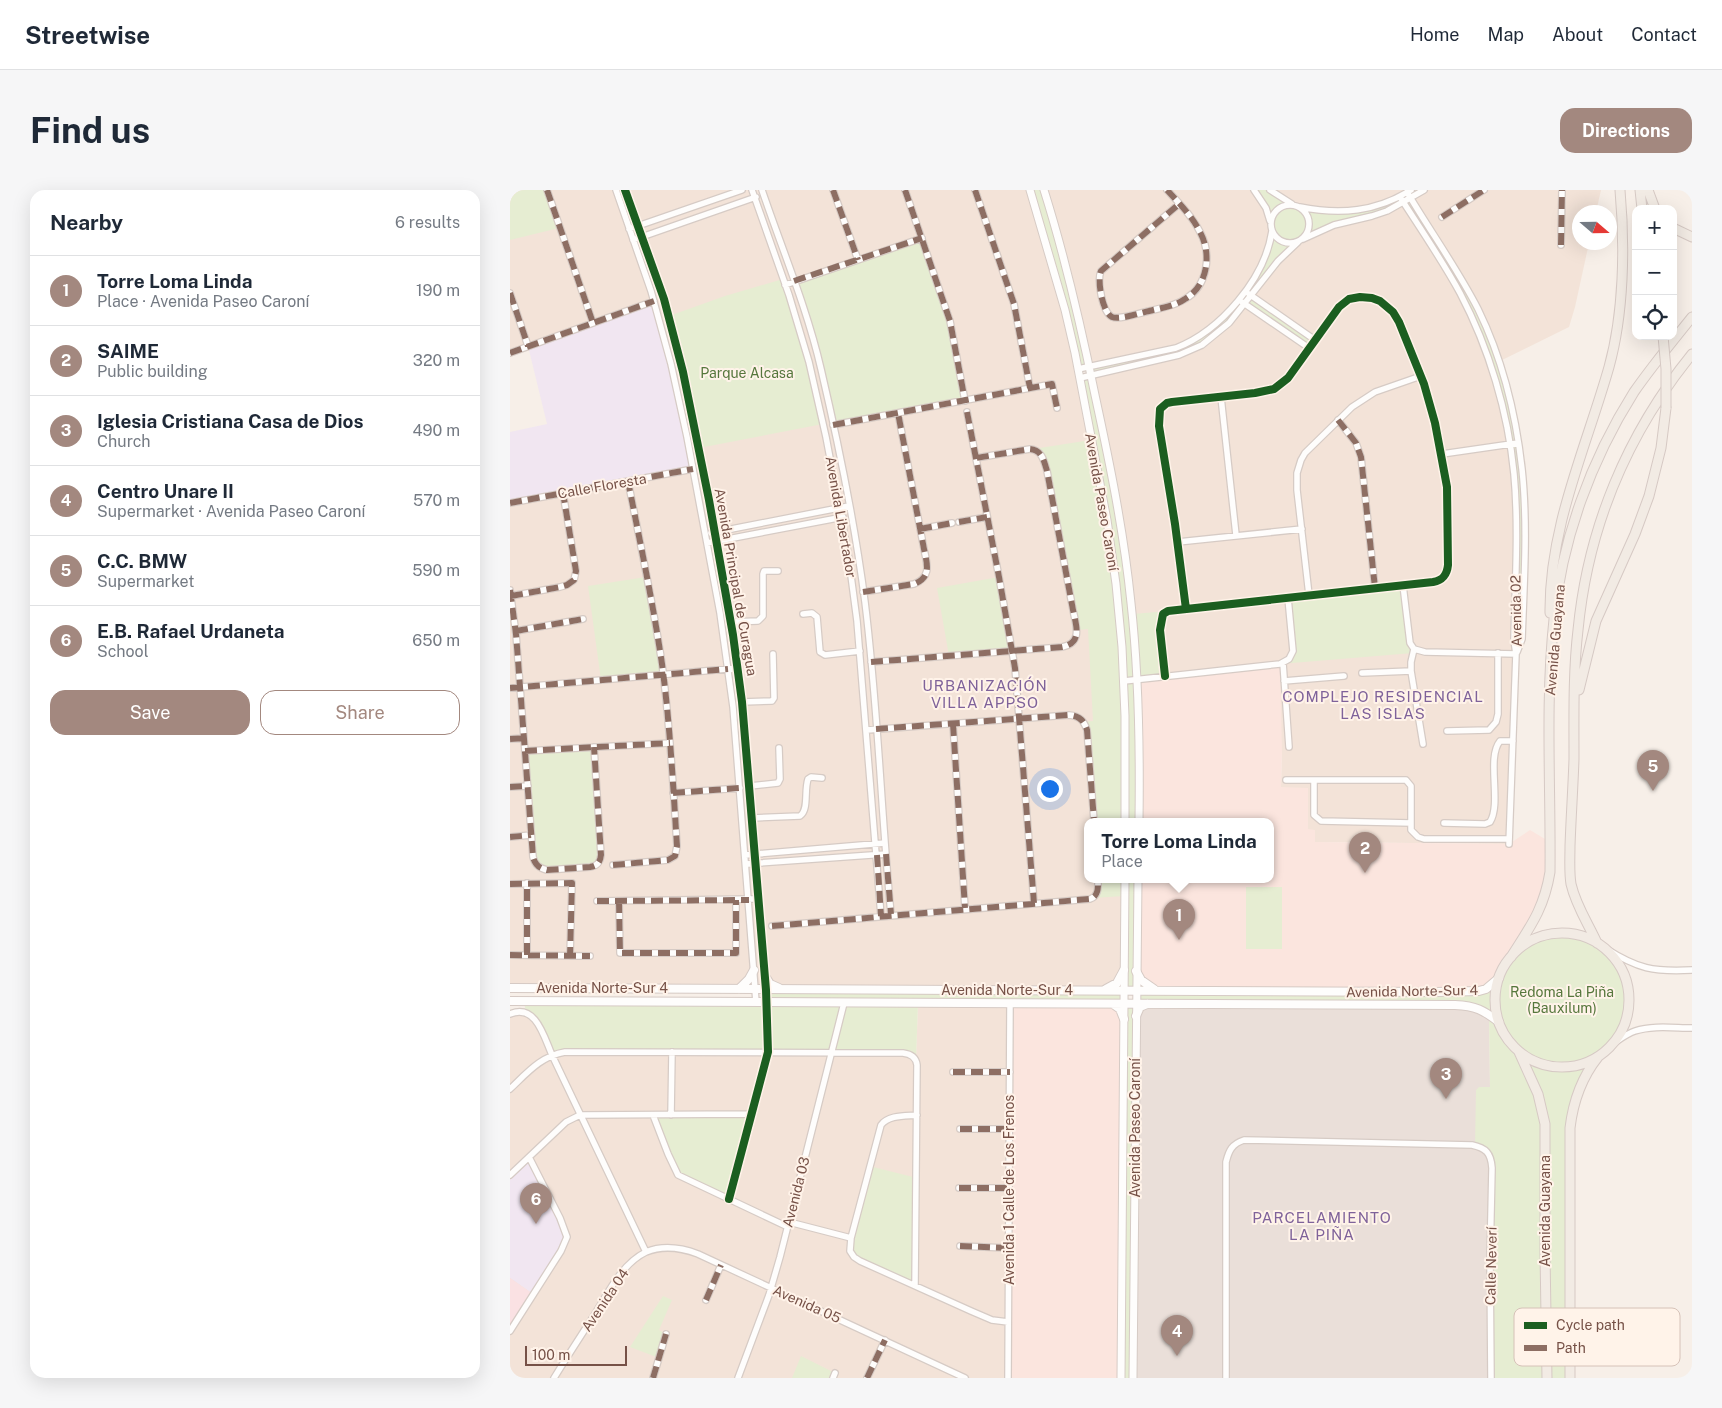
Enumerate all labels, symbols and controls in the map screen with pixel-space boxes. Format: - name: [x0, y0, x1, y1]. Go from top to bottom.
- text: Streetwise: [25, 21, 150, 49]
- text: Home: [1410, 24, 1460, 45]
- text: Map: [1488, 24, 1524, 45]
- text: About: [1552, 24, 1603, 45]
- text: Contact: [1631, 24, 1697, 45]
- button: Directions: [1560, 108, 1692, 153]
- text: Find us: [30, 110, 150, 151]
- north arrow: [1572, 205, 1617, 250]
- map controls: [1632, 205, 1677, 340]
- button: +: [1632, 205, 1677, 250]
- text: Nearby: [50, 210, 123, 235]
- text: 6 results: [395, 213, 460, 232]
- button: −: [1632, 250, 1677, 295]
- text: Torre Loma Linda: [97, 270, 252, 292]
- text: 1: [63, 281, 69, 300]
- text: 190 m: [416, 281, 460, 300]
- text: Place · Avenida Paseo Caroní: [97, 292, 309, 311]
- button: locate: [1632, 295, 1677, 340]
- text: SAIME: [97, 340, 159, 362]
- text: 2: [61, 351, 71, 370]
- text: 320 m: [413, 351, 460, 370]
- text: Public building: [97, 362, 208, 381]
- park label: Parque Alcasa: [700, 365, 794, 381]
- text: Iglesia Cristiana Casa de Dios: [97, 410, 363, 432]
- text: 3: [61, 421, 71, 440]
- text: 490 m: [413, 421, 460, 440]
- text: Church: [97, 432, 151, 451]
- street label: Avenida Paseo Caroní: [1082, 432, 1122, 573]
- street label: Avenida Libertador: [822, 455, 860, 579]
- street label: Calle Floresta: [556, 470, 648, 502]
- text: Centro Unare II: [97, 480, 234, 502]
- street label: Avenida Principal de Curagua: [712, 487, 760, 677]
- text: 4: [61, 491, 71, 510]
- text: 570 m: [413, 491, 460, 510]
- text: Supermarket · Avenida Paseo Caroní: [97, 502, 365, 521]
- text: C.C. BMW: [97, 550, 187, 572]
- text: 5: [61, 561, 71, 580]
- text: 590 m: [412, 561, 460, 580]
- text: Supermarket: [97, 572, 194, 591]
- street label: Avenida 02: [1507, 575, 1525, 647]
- street label: Avenida Guayana: [1542, 584, 1568, 696]
- text: E.B. Rafael Urdaneta: [97, 620, 285, 642]
- text: 6: [61, 631, 71, 650]
- text: 650 m: [412, 631, 460, 650]
- text: School: [97, 642, 148, 661]
- district label: URBANIZACIÓN VILLA APPSO: [922, 676, 1048, 711]
- district label: COMPLEJO RESIDENCIAL LAS ISLAS: [1282, 688, 1484, 722]
- button: Save: [50, 690, 250, 735]
- button: Share: [260, 690, 460, 735]
- pin: 5: [1637, 750, 1669, 791]
- your location: [1037, 776, 1063, 802]
- popup: [1084, 818, 1274, 883]
- text: Torre Loma Linda: [1101, 830, 1257, 852]
- pin: 2: [1349, 832, 1381, 873]
- text: Place: [1101, 852, 1143, 871]
- pin: 1: [1163, 899, 1195, 940]
- street label: Avenida Norte-Sur 4: [536, 980, 668, 996]
- street label: Avenida Norte-Sur 4: [941, 982, 1073, 998]
- street label: Avenida Norte-Sur 4: [1346, 982, 1478, 1000]
- park label: Redoma La Piña (Bauxilum): [1510, 984, 1614, 1016]
- street label: Avenida Paseo Caroní: [1127, 1058, 1143, 1198]
- pin: 3: [1430, 1058, 1462, 1099]
- street label: Avenida 1 Calle de Los Frenos: [1001, 1095, 1017, 1285]
- street label: Avenida 03: [779, 1155, 813, 1229]
- street label: Avenida Guayana: [1537, 1155, 1553, 1267]
- pin: 6: [520, 1183, 552, 1224]
- district label: PARCELAMIENTO LA PIÑA: [1252, 1209, 1392, 1243]
- street label: Calle Neverí: [1482, 1226, 1500, 1305]
- street label: Avenida 04: [578, 1265, 632, 1334]
- street label: Avenida 05: [771, 1282, 843, 1326]
- legend: [1514, 1308, 1680, 1366]
- pin: 4: [1161, 1315, 1193, 1356]
- text: Cycle path: [1556, 1317, 1625, 1333]
- text: Path: [1556, 1340, 1586, 1356]
- scale bar: [525, 1343, 628, 1366]
- text: 100 m: [532, 1347, 570, 1363]

